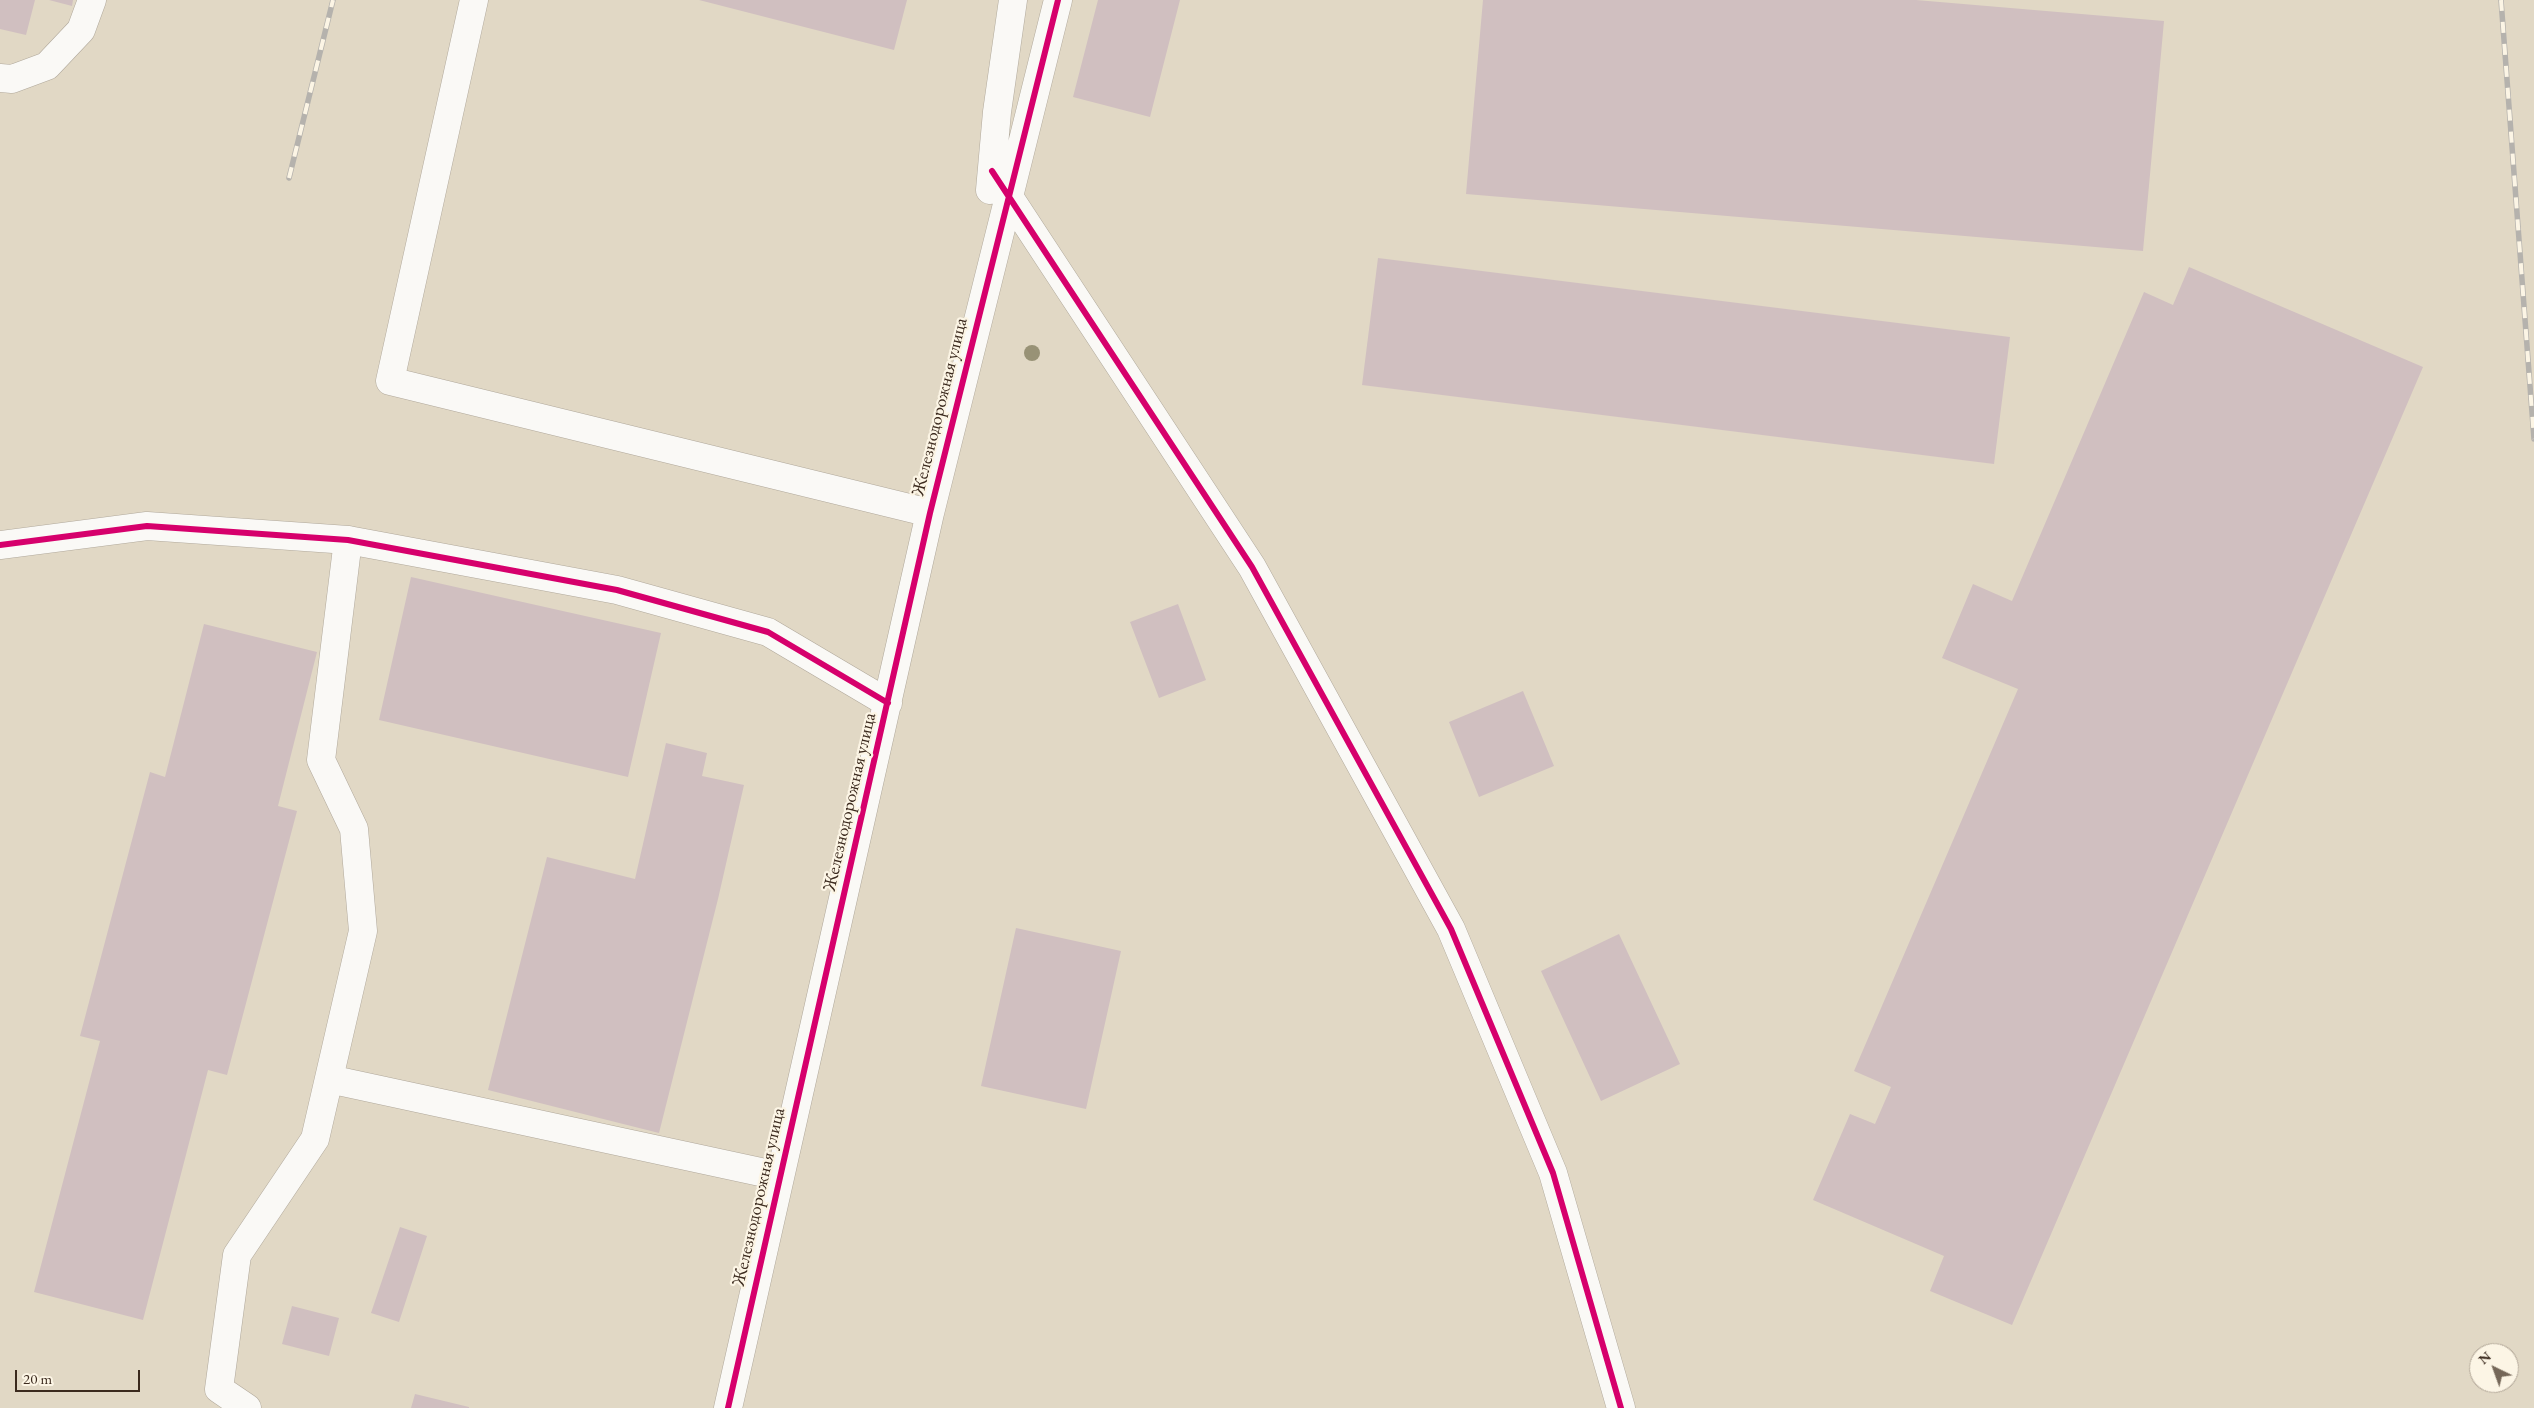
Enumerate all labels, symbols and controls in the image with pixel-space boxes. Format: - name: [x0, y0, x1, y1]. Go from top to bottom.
- street label: Железнодорожная улица: [907, 316, 973, 498]
- street label: Железнодорожная улица: [819, 711, 881, 893]
- street label: Железнодорожная улица: [728, 1106, 790, 1288]
- north arrow: [2469, 1343, 2519, 1393]
- text: N: [2474, 1347, 2495, 1368]
- scale bar: [18, 1360, 142, 1392]
- text: 20 m: [23, 1369, 52, 1388]

